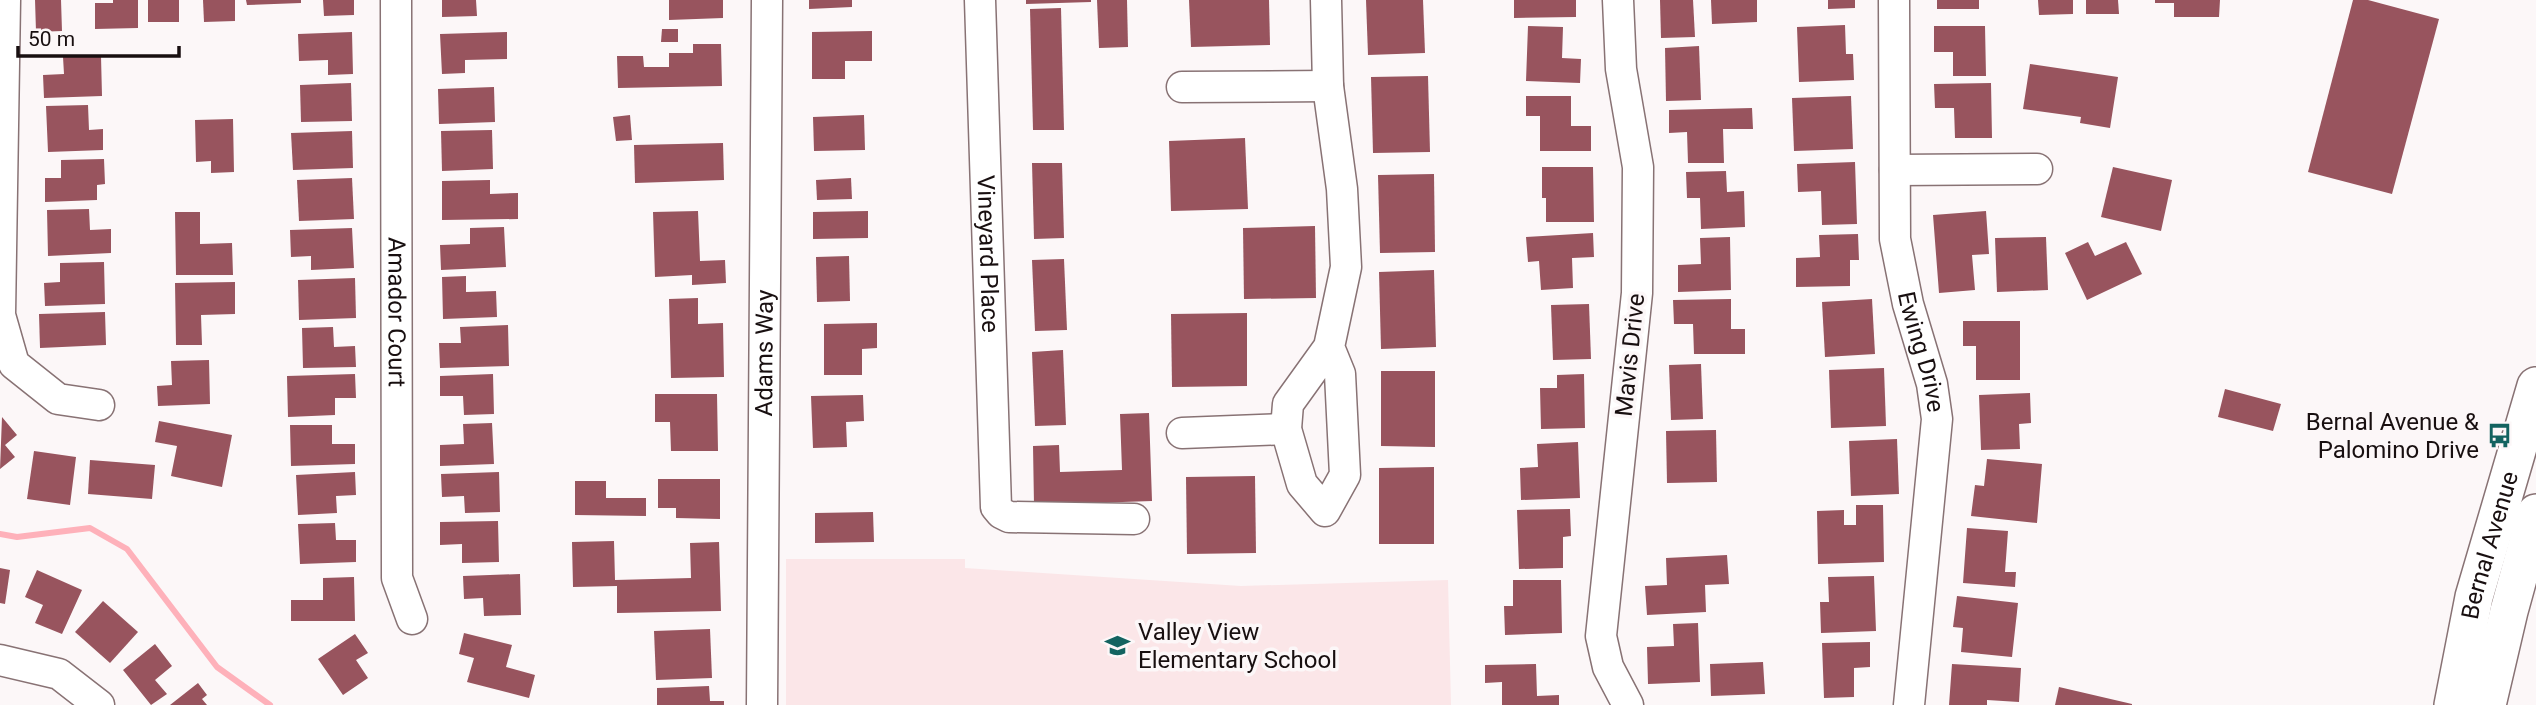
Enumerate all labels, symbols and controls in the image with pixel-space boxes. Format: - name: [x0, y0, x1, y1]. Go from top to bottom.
- scale bar: [18, 14, 178, 58]
- text: 50 m: [28, 27, 75, 51]
- street label: Vineyard Place: [972, 174, 1004, 333]
- street label: Amador Court: [382, 237, 411, 387]
- street label: Adams Way: [750, 289, 779, 417]
- street label: Ewing Drive: [1892, 289, 1950, 414]
- street label: Mavis Drive: [1610, 292, 1650, 418]
- place label: Bernal Avenue & Palomino Drive: [2306, 408, 2479, 464]
- bus stop icon: Bernal Avenue & Palomino Drive: [2485, 422, 2513, 450]
- street label: Bernal Avenue: [2456, 468, 2524, 622]
- place label: Valley View Elementary School: [1138, 618, 1337, 674]
- school or university icon: Valley View Elementary School: [1104, 632, 1132, 660]

